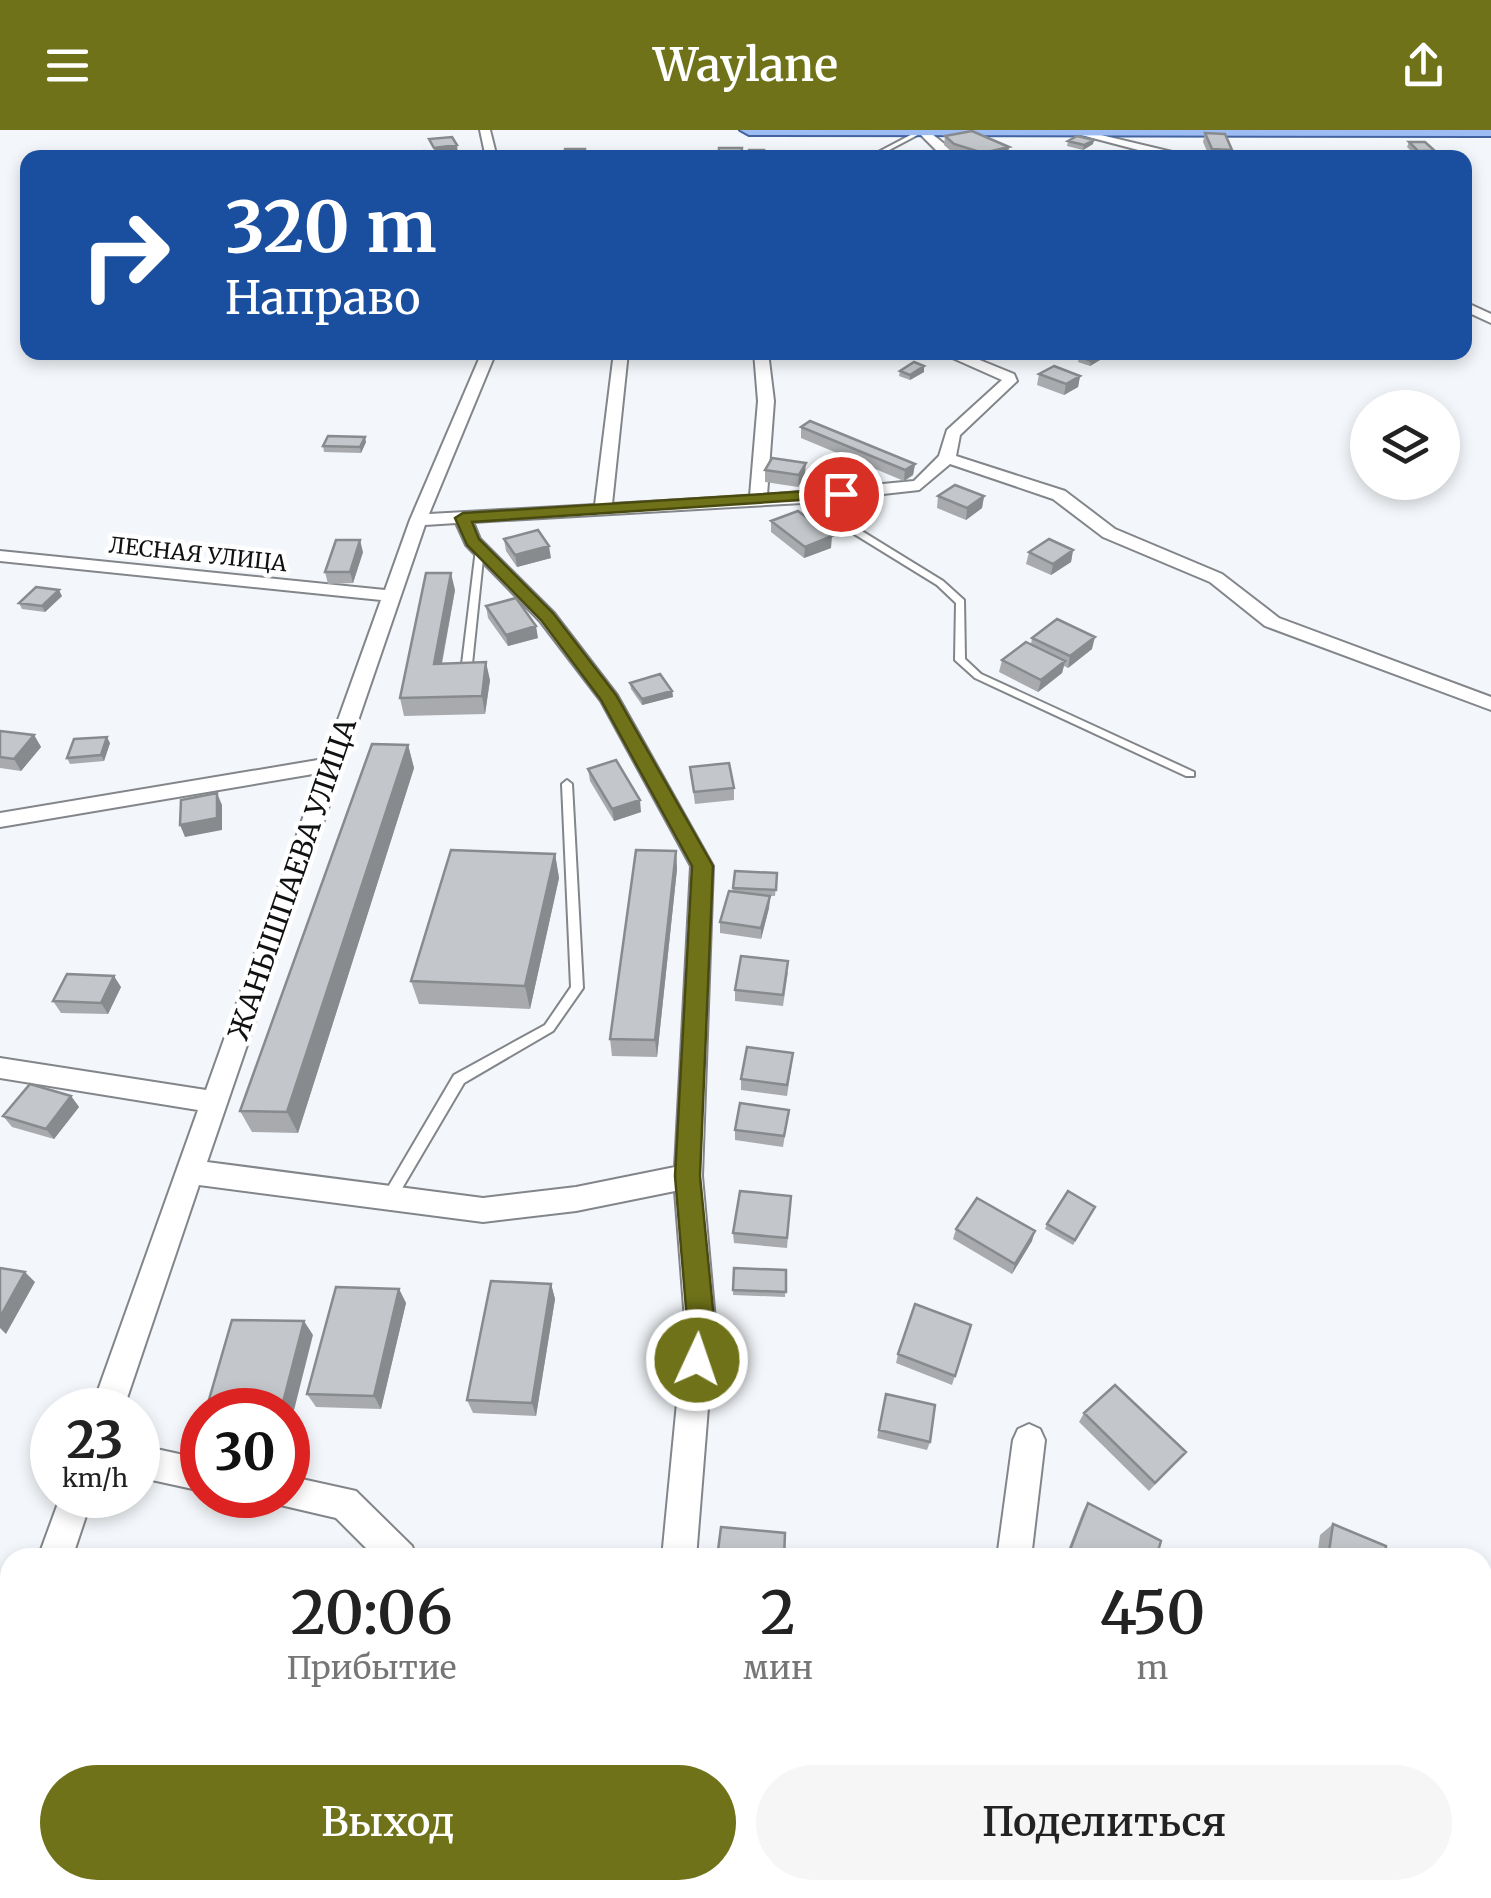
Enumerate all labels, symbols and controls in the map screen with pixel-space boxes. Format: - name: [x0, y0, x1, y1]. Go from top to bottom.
- text: Waylane: [653, 37, 838, 93]
- icon: menu: [40, 38, 95, 93]
- icon: share: [1396, 38, 1451, 93]
- text: 320 m: [225, 183, 437, 271]
- icon: right: [60, 190, 190, 320]
- text: Направо: [225, 270, 421, 326]
- map controls: [1350, 390, 1460, 500]
- button: layers: [1350, 390, 1460, 500]
- pin: [799, 452, 884, 537]
- icon: arrive: [814, 467, 869, 522]
- street label: ЛЕСНАЯ УЛИЦА: [108, 531, 289, 577]
- street label: ЖАНЫШПАЕВА УЛИЦА: [220, 713, 364, 1045]
- position arrow: [645, 1308, 749, 1412]
- speed limit sign: 30: [180, 1388, 310, 1518]
- text: 23: [67, 1409, 123, 1472]
- text: km/h: [62, 1462, 128, 1494]
- text: 20:06: [290, 1575, 453, 1650]
- text: 2: [760, 1575, 796, 1650]
- text: 450: [1100, 1575, 1205, 1650]
- text: Прибытие: [287, 1648, 457, 1688]
- text: мин: [743, 1648, 813, 1688]
- text: m: [1137, 1648, 1168, 1688]
- button: Выход: [40, 1765, 736, 1880]
- button: Поделиться: [756, 1765, 1452, 1880]

